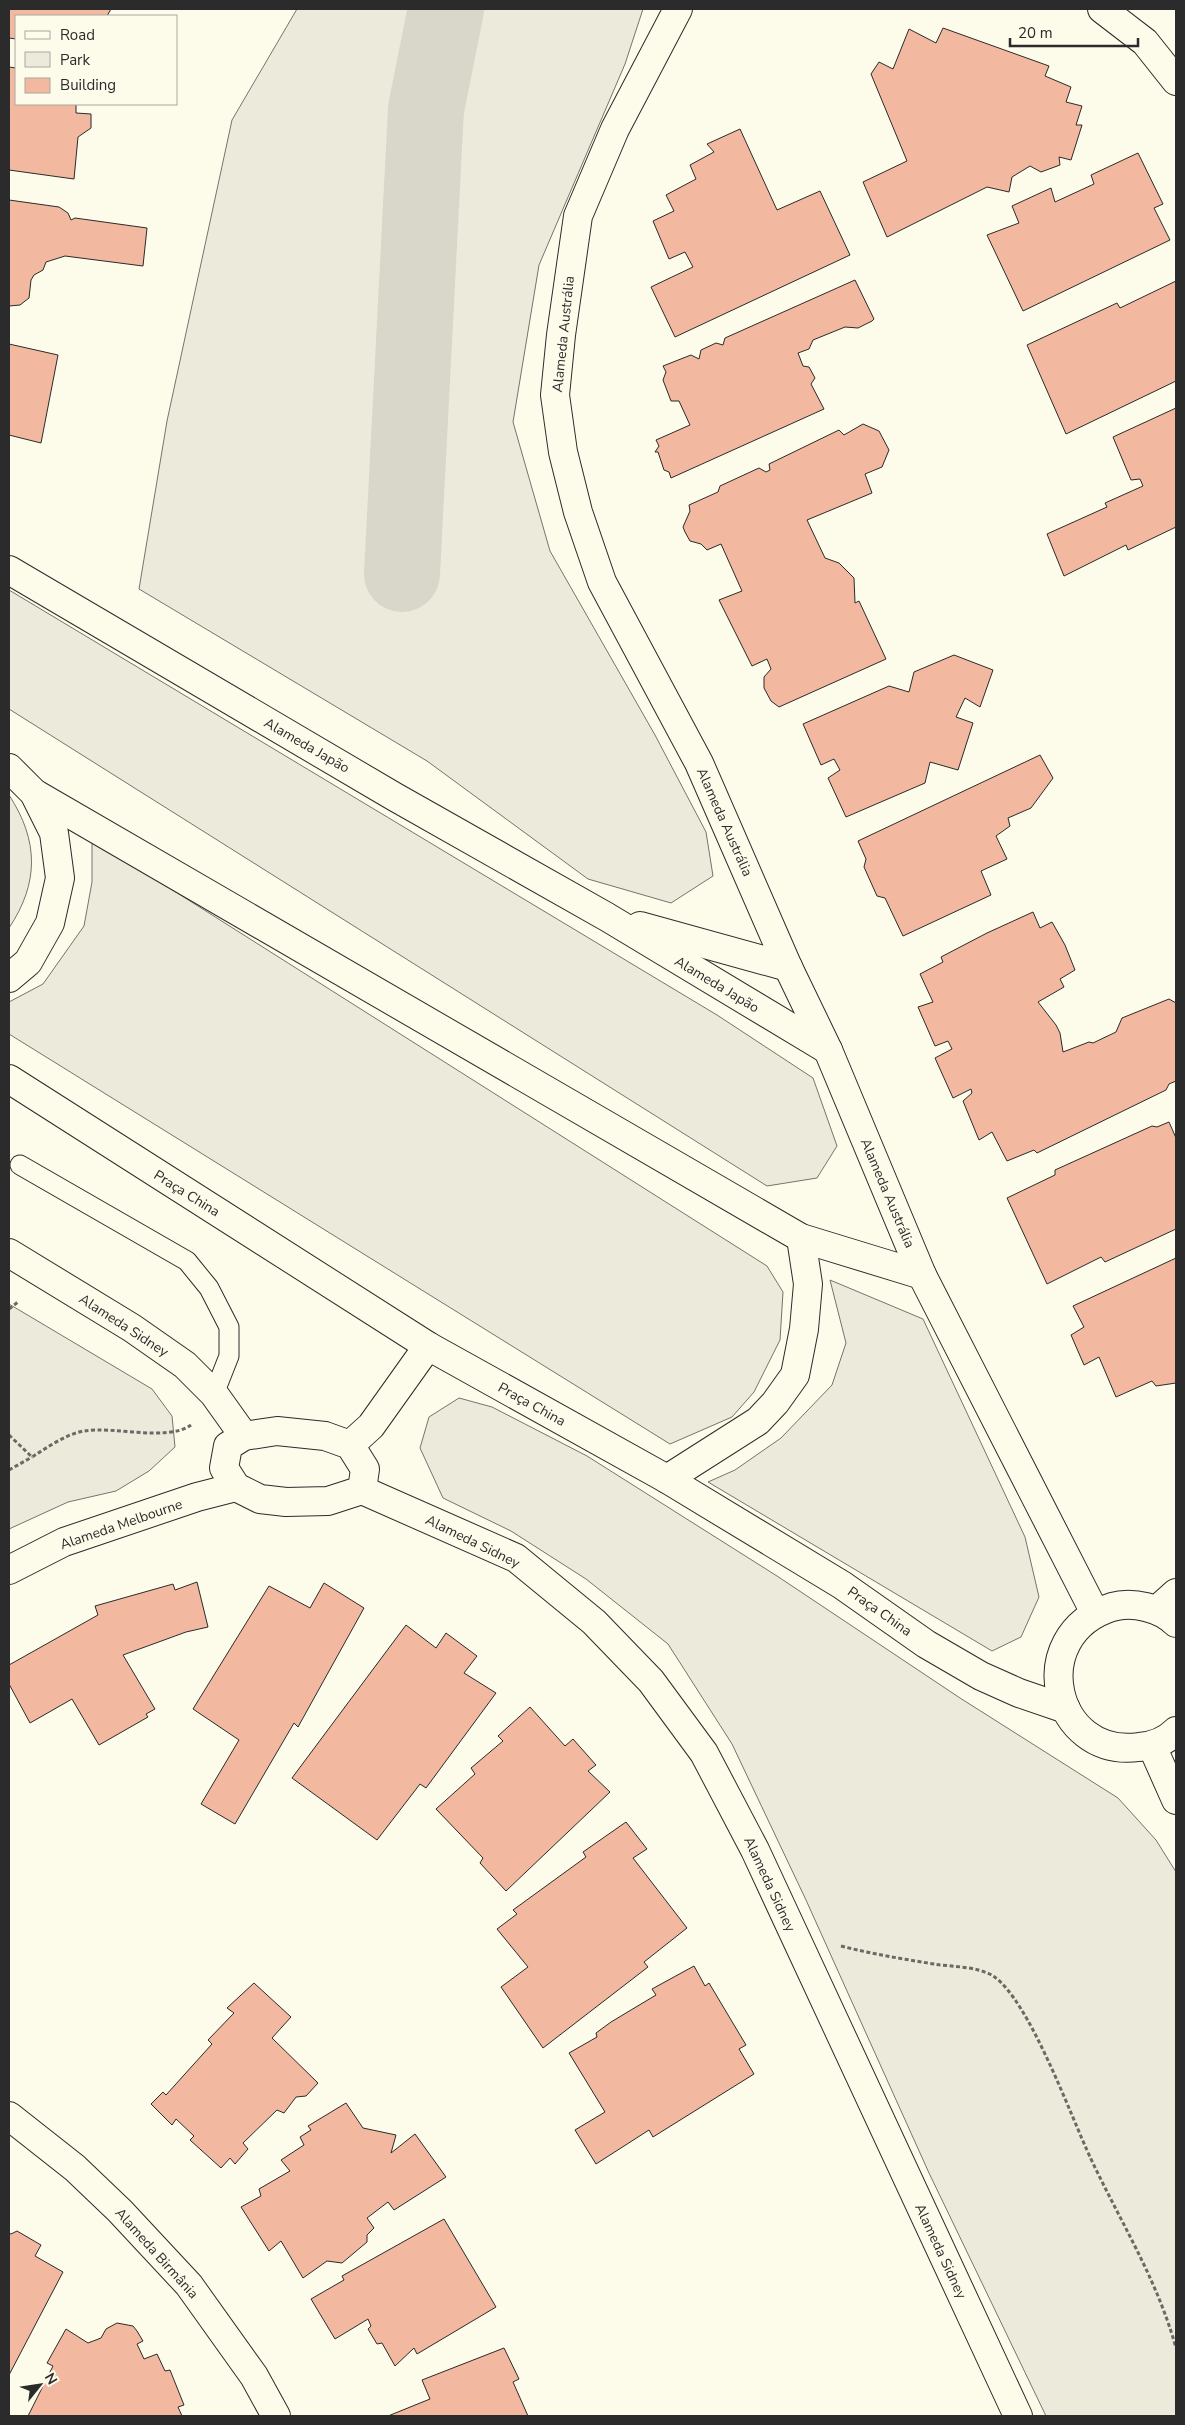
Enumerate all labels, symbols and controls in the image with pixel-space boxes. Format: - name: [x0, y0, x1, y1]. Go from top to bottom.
- legend: [15, 15, 178, 105]
- scale bar: [1010, 15, 1138, 47]
- text: 20 m: [1018, 23, 1053, 43]
- text: Road: [60, 25, 95, 45]
- text: Park: [60, 50, 90, 70]
- text: Building: [60, 75, 116, 95]
- street label: Alameda Austrália: [548, 275, 579, 393]
- street label: Alameda Japão: [261, 713, 353, 778]
- street label: Alameda Austrália: [692, 765, 757, 880]
- street label: Alameda Japão: [671, 952, 763, 1017]
- street label: Alameda Austrália: [856, 1136, 919, 1251]
- street label: Praça China: [150, 1166, 223, 1221]
- street label: Alameda Sidney: [75, 1289, 173, 1362]
- street label: Praça China: [495, 1378, 569, 1431]
- street label: Alameda Melbourne: [57, 1495, 185, 1554]
- street label: Alameda Sidney: [422, 1510, 524, 1573]
- street label: Praça China: [844, 1582, 916, 1641]
- street label: Alameda Sidney: [739, 1834, 800, 1936]
- street label: Alameda Sidney: [910, 2201, 971, 2303]
- street label: Alameda Birmânia: [111, 2204, 203, 2303]
- north arrow: [15, 2360, 65, 2410]
- text: N: [40, 2369, 62, 2388]

